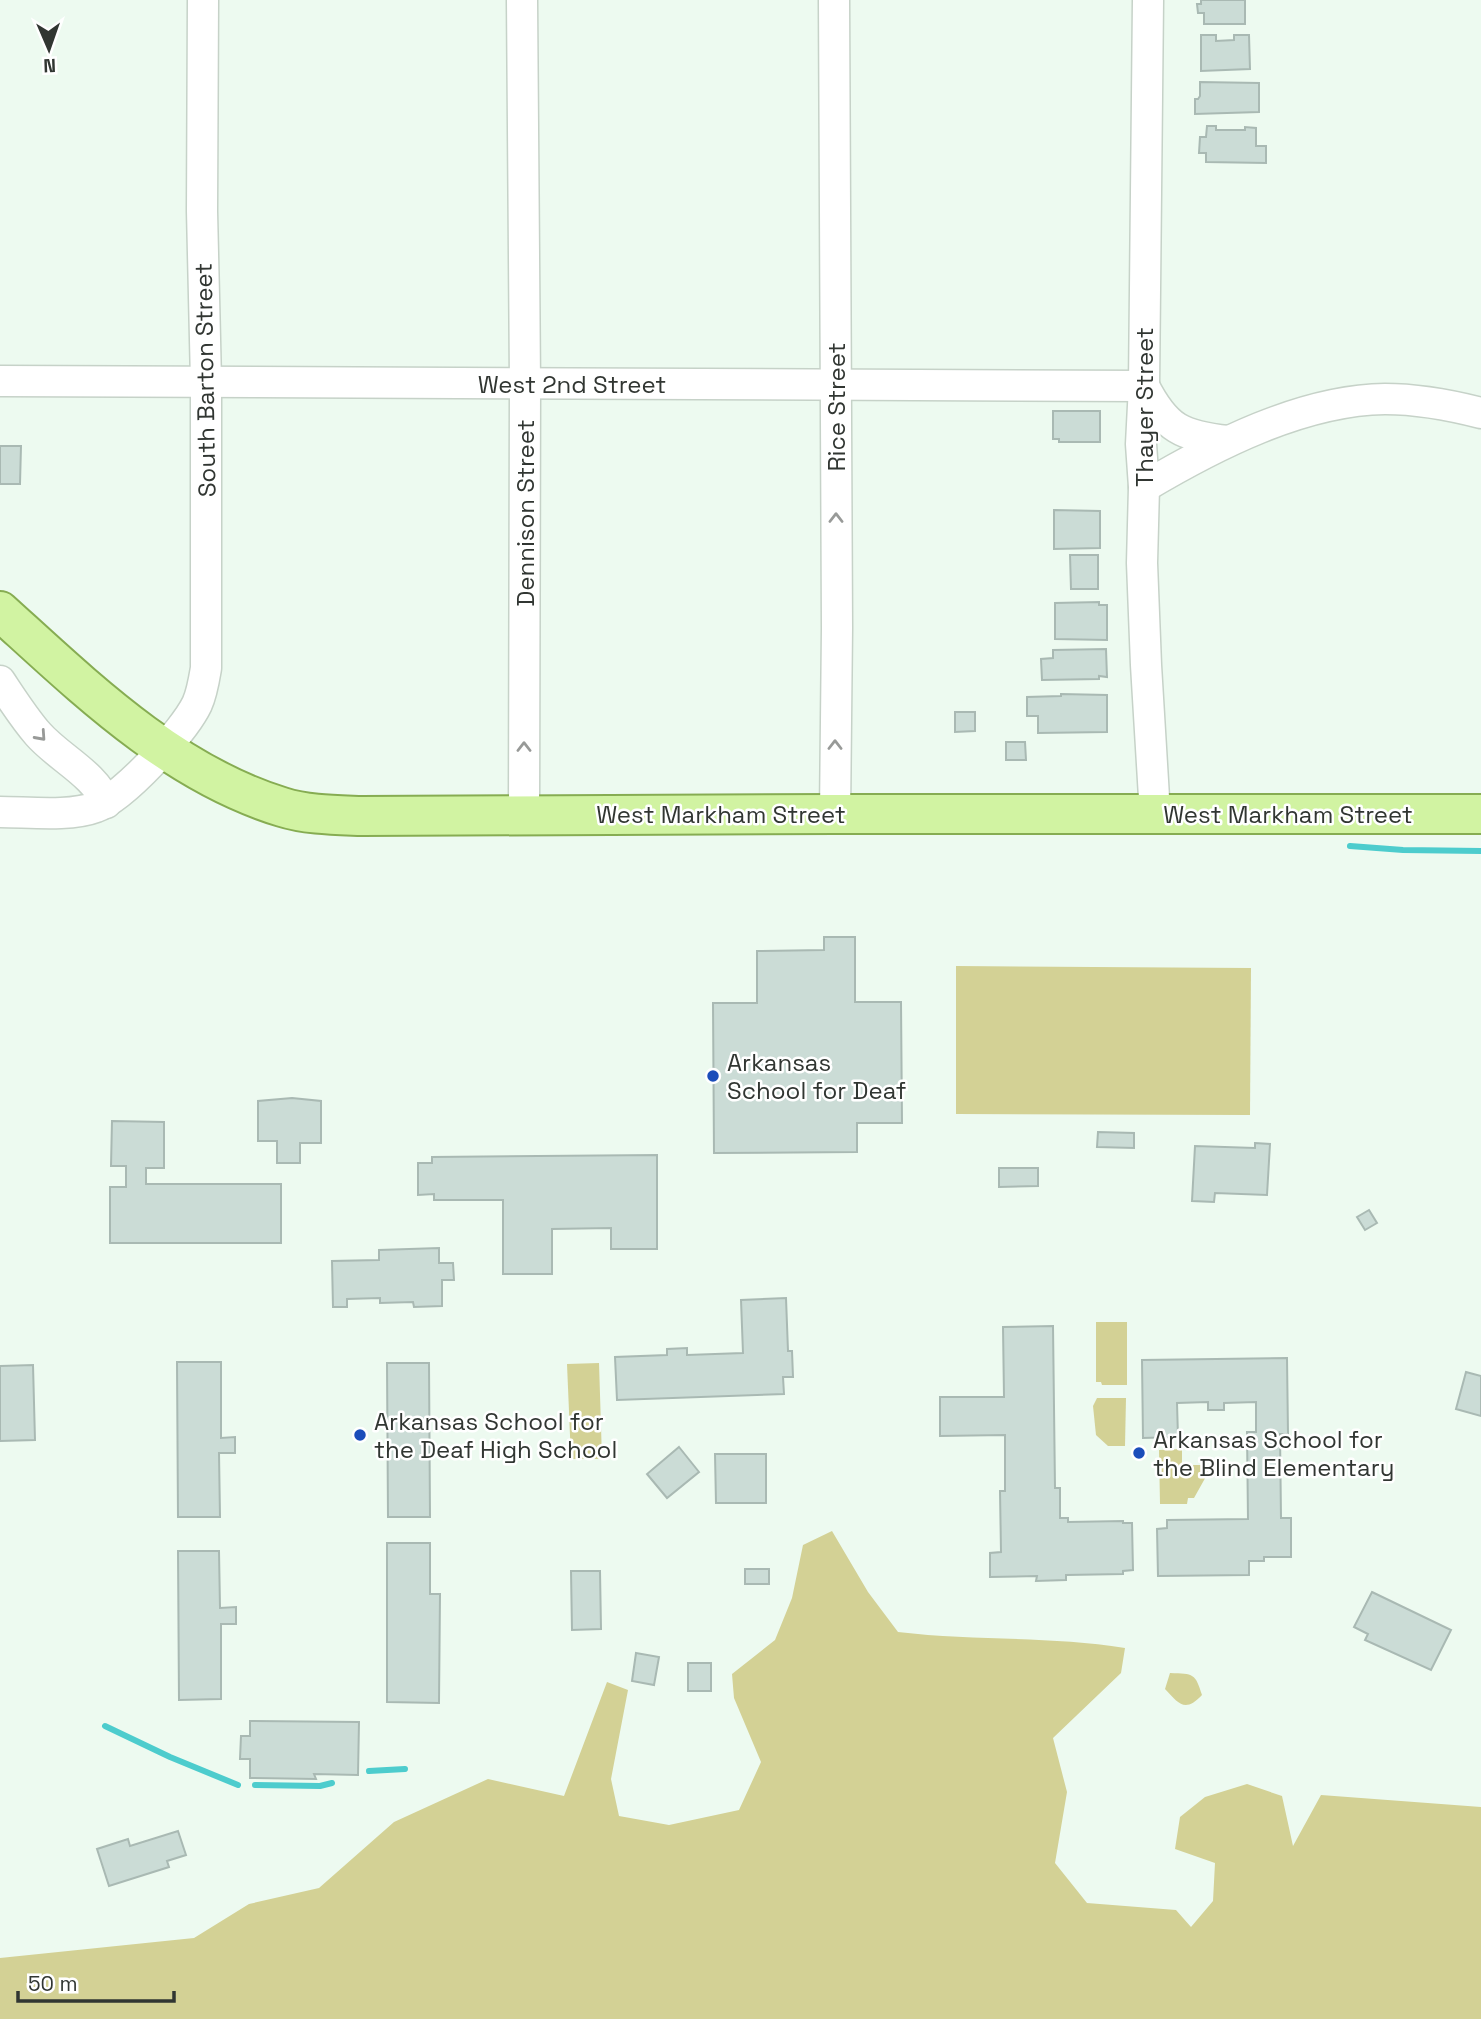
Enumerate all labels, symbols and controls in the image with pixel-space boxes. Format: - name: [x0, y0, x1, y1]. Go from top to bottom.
- north arrow: [14, 14, 84, 84]
- text: N: [43, 53, 56, 78]
- street label: South Barton Street: [187, 262, 223, 498]
- street label: Thayer Street: [1129, 327, 1160, 487]
- street label: Rice Street: [821, 342, 852, 472]
- street label: West 2nd Street: [478, 369, 666, 400]
- street label: Dennison Street: [510, 419, 541, 607]
- one-way arrow: [829, 512, 844, 523]
- one-way arrow: [33, 728, 45, 741]
- one-way arrow: [827, 740, 843, 750]
- one-way arrow: [516, 742, 532, 752]
- street label: West Markham Street: [596, 799, 846, 830]
- street label: West Markham Street: [1163, 799, 1413, 830]
- place label: Arkansas School for Deaf: [727, 1047, 906, 1106]
- marker: Arkansas School for Deaf: [705, 1068, 721, 1084]
- place label: Arkansas School for the Deaf High School: [374, 1406, 617, 1465]
- place label: Arkansas School for the Blind Elementary: [1153, 1424, 1394, 1483]
- marker: Arkansas School for the Deaf High School: [352, 1427, 368, 1443]
- marker: Arkansas School for the Blind Elementary: [1131, 1445, 1147, 1461]
- scale bar: [18, 1960, 173, 2004]
- text: 50 m: [28, 1970, 78, 1997]

